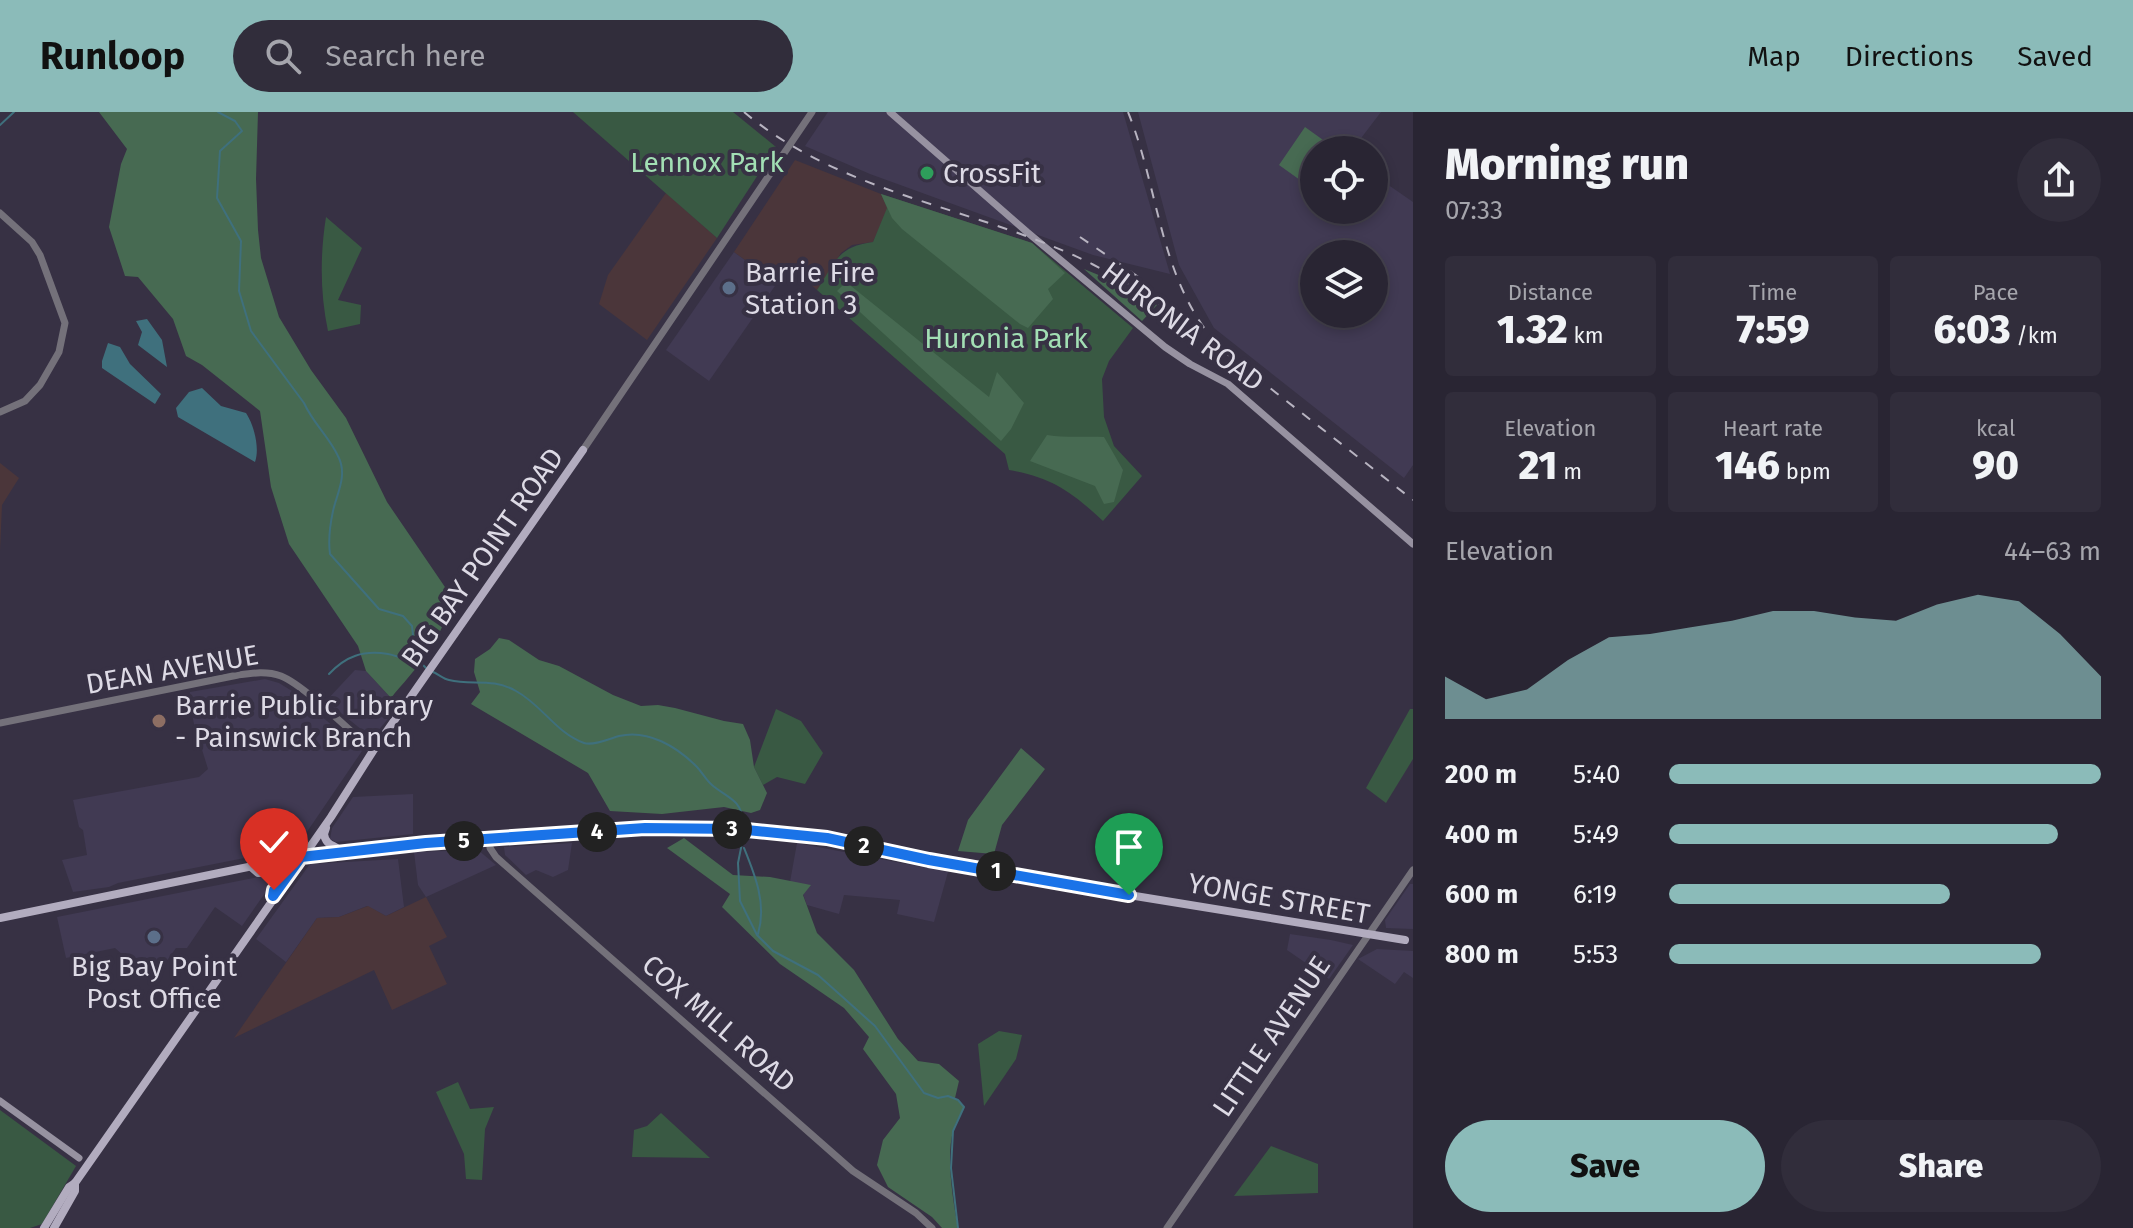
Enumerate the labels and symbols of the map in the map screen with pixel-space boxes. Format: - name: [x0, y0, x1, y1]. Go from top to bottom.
- park label: Lennox Park: [630, 146, 784, 179]
- place label: CrossFit: [943, 157, 1042, 190]
- marker: CrossFit: [918, 164, 936, 182]
- street label: HURONIA ROAD: [1095, 255, 1270, 398]
- place label: Barrie Fire Station 3: [745, 256, 875, 321]
- marker: Barrie Fire Station 3: [720, 279, 738, 297]
- park label: Huronia Park: [924, 322, 1089, 355]
- street label: BIG BAY POINT ROAD: [394, 442, 570, 673]
- street label: DEAN AVENUE: [83, 638, 261, 701]
- place label: Barrie Public Library - Painswick Branch: [175, 689, 433, 754]
- marker: Barrie Public Library - Painswick Branch: [150, 712, 168, 730]
- pin: [240, 808, 308, 890]
- pin: 3: [712, 809, 752, 849]
- pin: 4: [577, 812, 617, 852]
- pin: [1095, 813, 1163, 895]
- pin: 5: [444, 821, 484, 861]
- pin: 2: [844, 826, 884, 866]
- pin: 1: [976, 851, 1016, 891]
- street label: YONGE STREET: [1186, 866, 1373, 931]
- marker: Big Bay Point Post Office: [145, 928, 163, 946]
- street label: COX MILL ROAD: [635, 948, 802, 1099]
- place label: Big Bay Point Post Office: [71, 950, 238, 1015]
- street label: LITTLE AVENUE: [1206, 950, 1337, 1123]

